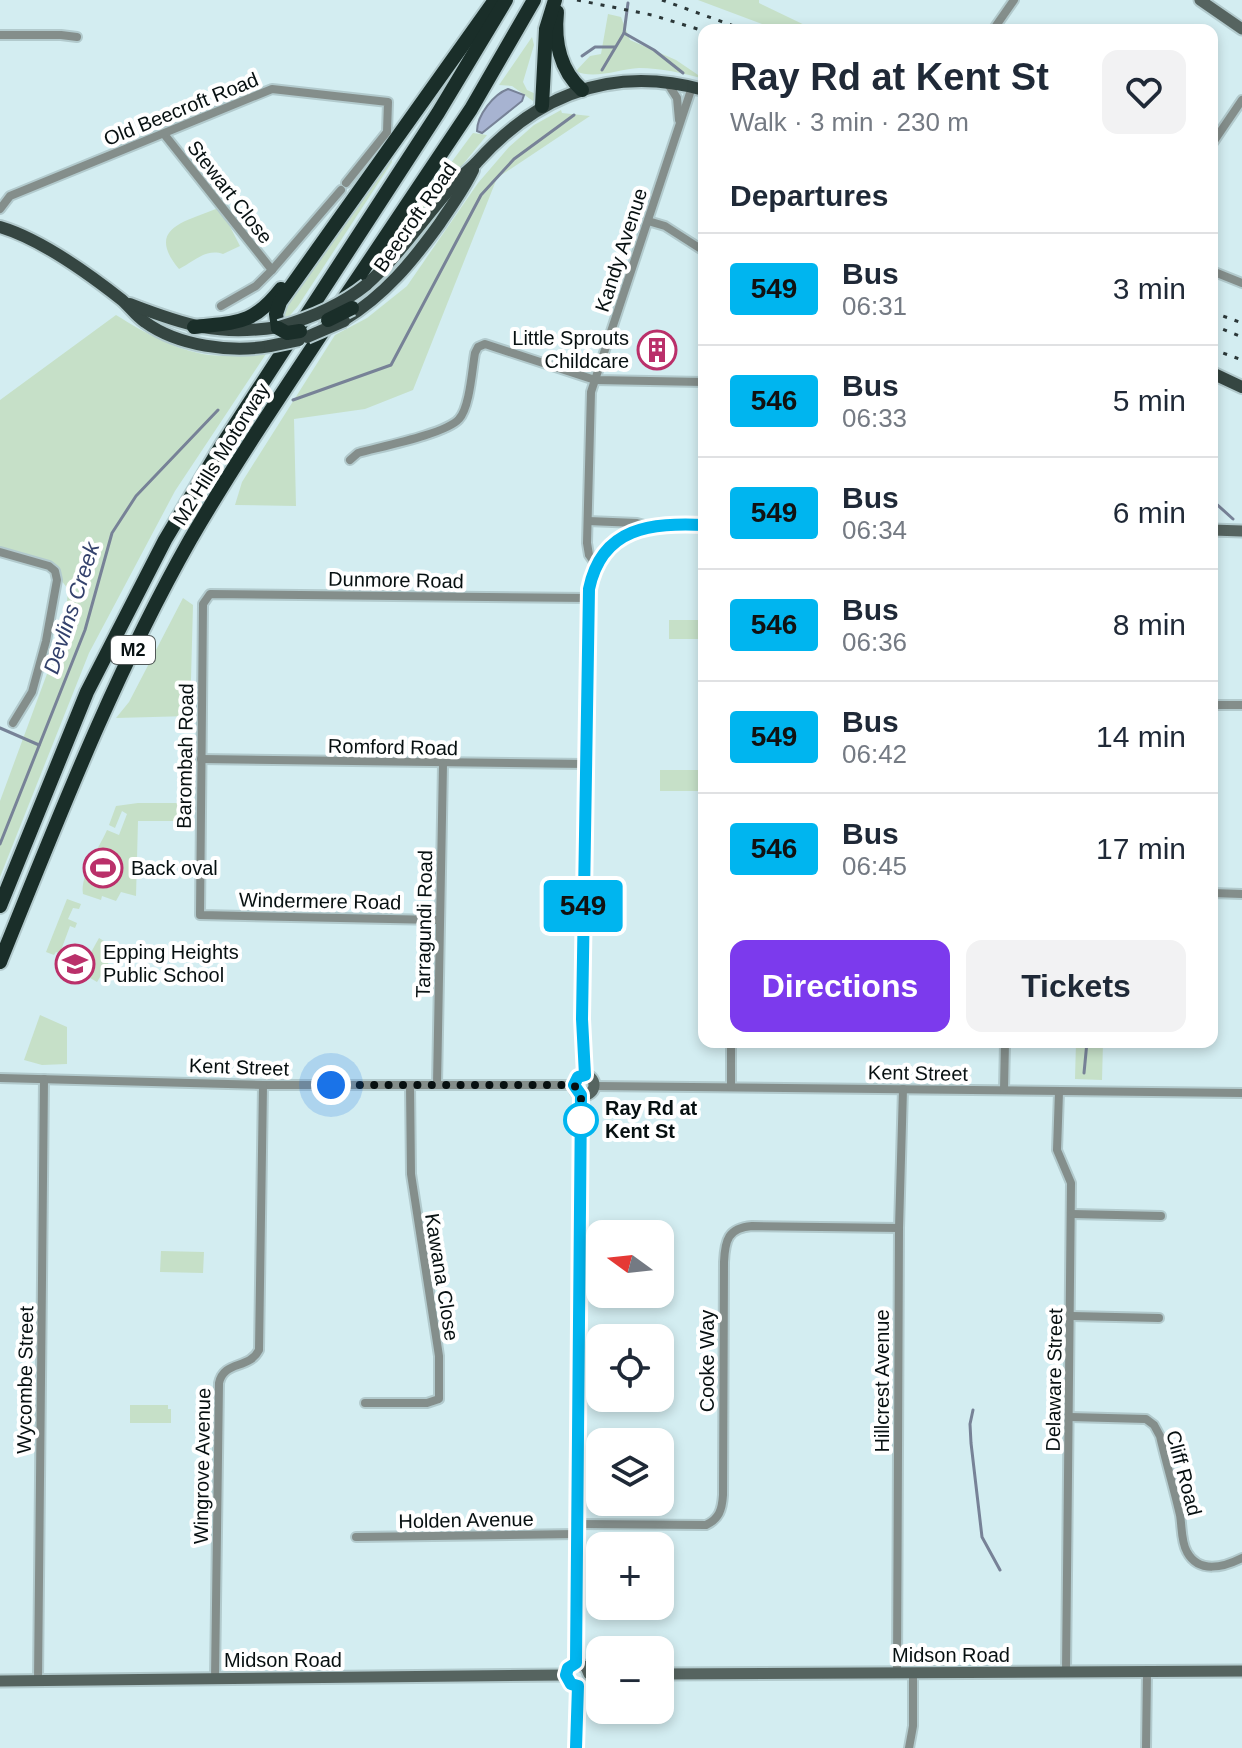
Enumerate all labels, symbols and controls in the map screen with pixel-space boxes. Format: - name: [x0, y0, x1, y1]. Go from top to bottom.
- button: heart: [1102, 50, 1186, 134]
- text: Ray Rd at Kent St: [730, 56, 1049, 98]
- street label: Old Beecroft Road: [101, 68, 261, 150]
- text: Walk · 3 min · 230 m: [730, 107, 969, 137]
- street label: Stewart Close: [183, 136, 277, 248]
- street label: Beecroft Road: [369, 158, 461, 276]
- text: Departures: [730, 179, 888, 212]
- street label: Kandy Avenue: [591, 185, 651, 315]
- text: Bus: [842, 257, 899, 290]
- text: 3 min: [1113, 272, 1186, 305]
- text: 549: [751, 273, 797, 304]
- text: 06:31: [842, 291, 907, 321]
- place label: Little Sprouts Childcare: [512, 327, 629, 372]
- building icon: Little Sprouts Childcare: [636, 329, 678, 371]
- text: Bus: [842, 369, 899, 402]
- street label: M2 Hills Motorway: [168, 379, 274, 529]
- text: 5 min: [1113, 384, 1186, 417]
- text: 546: [751, 385, 797, 416]
- text: 06:33: [842, 403, 907, 433]
- text: Bus: [842, 481, 899, 514]
- text: 6 min: [1113, 496, 1186, 529]
- text: 549: [751, 497, 797, 528]
- text: 06:34: [842, 515, 907, 545]
- water label: Devlins Creek: [38, 538, 105, 677]
- street label: Dunmore Road: [328, 568, 464, 592]
- text: Bus: [842, 593, 899, 626]
- text: 8 min: [1113, 608, 1186, 641]
- text: 546: [751, 609, 797, 640]
- text: 06:36: [842, 627, 907, 657]
- road number: M2: [111, 636, 155, 664]
- street label: Barombah Road: [173, 683, 197, 829]
- text: Bus: [842, 705, 899, 738]
- text: 14 min: [1096, 720, 1186, 753]
- text: 549: [751, 721, 797, 752]
- street label: Romford Road: [328, 735, 458, 759]
- text: 06:42: [842, 739, 907, 769]
- text: Bus: [842, 817, 899, 850]
- text: 17 min: [1096, 832, 1186, 865]
- text: 546: [751, 833, 797, 864]
- sports icon: Back oval: [82, 847, 124, 889]
- street label: Tarragundi Road: [412, 850, 436, 998]
- text: 06:45: [842, 851, 907, 881]
- place label: Back oval: [131, 857, 218, 879]
- line badge: 549: [537, 880, 629, 932]
- street label: Windermere Road: [239, 889, 401, 913]
- text: 549: [560, 890, 606, 921]
- button: Directions: [730, 940, 950, 1032]
- button: Tickets: [966, 940, 1186, 1032]
- place label: Epping Heights Public School: [103, 941, 239, 986]
- school or university icon: Epping Heights Public School: [54, 943, 96, 985]
- street label: Kent Street: [189, 1054, 290, 1080]
- street label: Kent Street: [868, 1061, 969, 1085]
- your location: [311, 1065, 351, 1105]
- place label: Ray Rd at Kent St: [605, 1097, 698, 1142]
- marker: Ray Rd at Kent St: [564, 1103, 598, 1137]
- street label: Kawana Close: [421, 1212, 463, 1342]
- north arrow: [586, 1220, 674, 1308]
- map controls: [586, 1220, 674, 1724]
- street label: Wycombe Street: [13, 1306, 37, 1454]
- street label: Delaware Street: [1042, 1308, 1066, 1452]
- street label: Hillcrest Avenue: [871, 1309, 893, 1453]
- street label: Cooke Way: [696, 1310, 718, 1412]
- button: locate: [586, 1324, 674, 1412]
- street label: Wingrove Avenue: [190, 1388, 214, 1544]
- button: layers: [586, 1428, 674, 1516]
- street label: Cliff Road: [1162, 1428, 1206, 1518]
- street label: Holden Avenue: [398, 1508, 534, 1532]
- button: +: [586, 1532, 674, 1620]
- button: −: [586, 1636, 674, 1724]
- street label: Midson Road: [892, 1644, 1010, 1666]
- street label: Midson Road: [224, 1649, 342, 1671]

